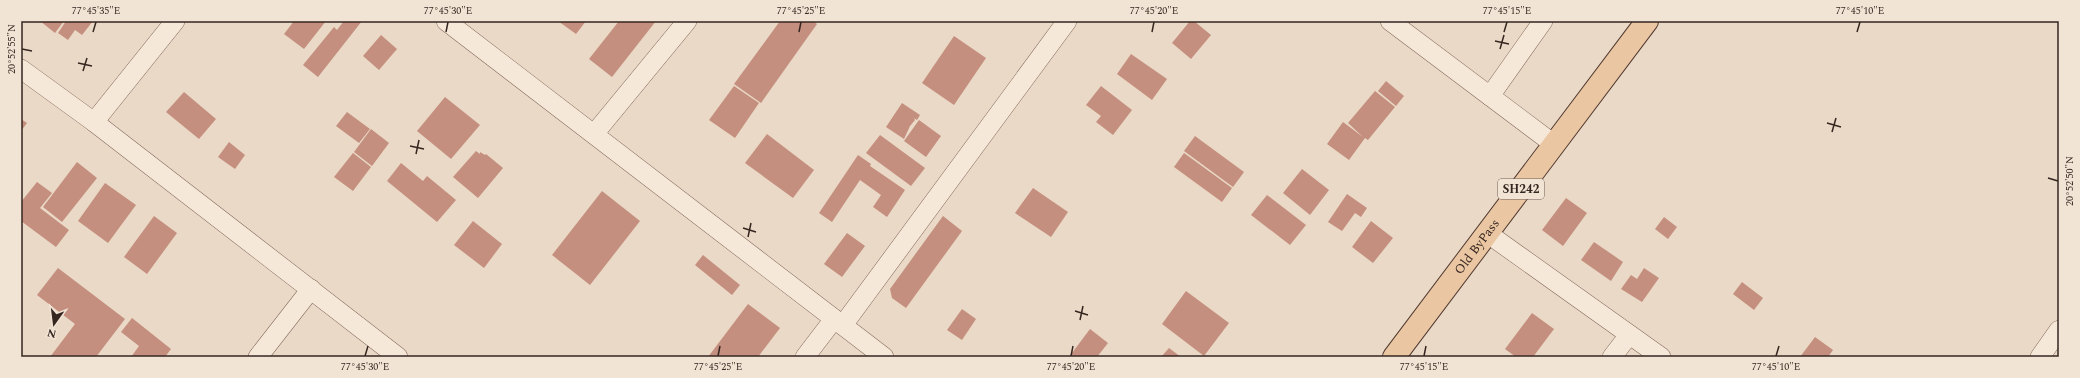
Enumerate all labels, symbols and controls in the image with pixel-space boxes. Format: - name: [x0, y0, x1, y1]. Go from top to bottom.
- text: 77°45'35"E: [72, 3, 120, 19]
- text: 77°45'30"E: [424, 3, 472, 19]
- text: 77°45'25"E: [777, 3, 825, 19]
- text: 77°45'20"E: [1130, 3, 1178, 19]
- text: 77°45'15"E: [1483, 3, 1531, 19]
- text: 77°45'10"E: [1836, 3, 1884, 19]
- text: 20°52'55"N: [4, 24, 20, 74]
- text: 20°52'50"N: [2062, 156, 2078, 206]
- road number: SH242: [1498, 179, 1544, 199]
- street label: Old ByPass: [1449, 215, 1505, 279]
- north arrow: [34, 304, 74, 344]
- text: N: [45, 324, 58, 343]
- text: 77°45'30"E: [341, 359, 389, 375]
- text: 77°45'25"E: [694, 359, 742, 375]
- text: 77°45'20"E: [1047, 359, 1095, 375]
- text: 77°45'15"E: [1400, 359, 1448, 375]
- text: 77°45'10"E: [1752, 359, 1800, 375]

